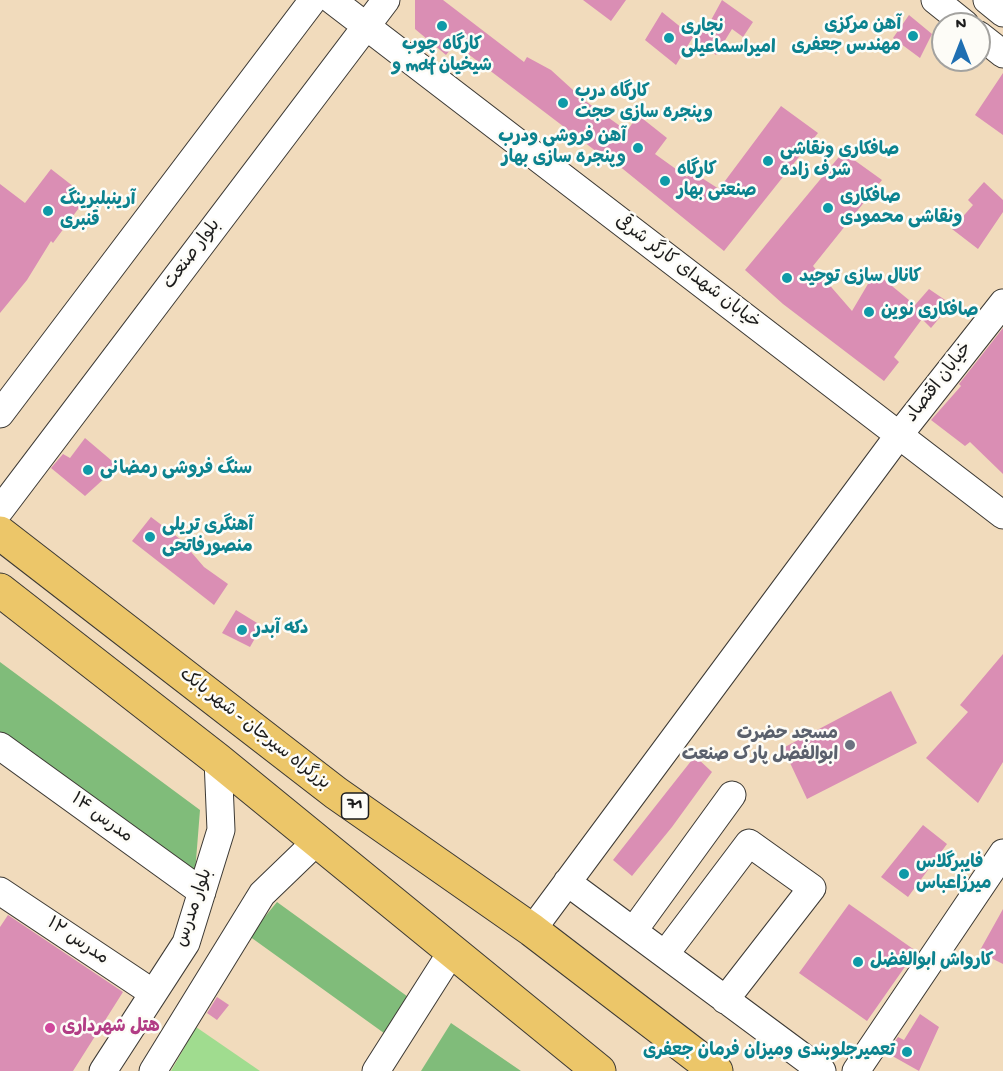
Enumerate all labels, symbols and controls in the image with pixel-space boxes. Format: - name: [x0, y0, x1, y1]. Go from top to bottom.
- north arrow: [931, 12, 991, 72]
- place label: آهن مرکزی مهندس جعفری: [791, 15, 901, 57]
- text: N: [956, 16, 966, 35]
- place label: نجاری امیراسماعیلی: [681, 17, 776, 60]
- marker: کارگاه چوب و mdf شیخیان: [435, 19, 449, 33]
- marker: آهن مرکزی مهندس جعفری: [906, 29, 920, 43]
- marker: نجاری امیراسماعیلی: [662, 31, 676, 45]
- place label: کارگاه چوب و mdf شیخیان: [392, 35, 492, 78]
- place label: کارگاه درب وپنجره سازی حجت: [575, 82, 713, 124]
- marker: کارگاه درب وپنجره سازی حجت: [556, 96, 570, 110]
- place label: آهن فروشی ودرب وپنجره سازی بهار: [498, 127, 626, 170]
- place label: صافکاری ونقاشی شرف زاده: [780, 140, 899, 182]
- marker: آهن فروشی ودرب وپنجره سازی بهار: [631, 141, 645, 155]
- marker: صافکاری ونقاشی شرف زاده: [761, 154, 775, 168]
- place label: کارگاه صنعتی بهار: [677, 160, 756, 202]
- marker: کارگاه صنعتی بهار: [658, 174, 672, 188]
- place label: صافکاری ونقاشی محمودی: [840, 187, 962, 230]
- place label: آرینبلبرینگ قنبری: [60, 190, 135, 232]
- marker: صافکاری ونقاشی محمودی: [821, 201, 835, 215]
- marker: آرینبلبرینگ قنبری: [41, 204, 55, 218]
- street label: خیابان شهدای کارگر شرقی: [610, 211, 764, 335]
- street label: بلوار صنعت: [160, 216, 226, 294]
- place label: کانال سازی توحید: [799, 267, 922, 289]
- marker: کانال سازی توحید: [780, 271, 794, 285]
- place label: صافکاری نوین: [881, 301, 979, 323]
- marker: صافکاری نوین: [862, 305, 876, 319]
- street label: خیابان اقتصاد: [902, 339, 978, 427]
- place label: سنگ فروشی رمضانی: [100, 459, 252, 481]
- marker: سنگ فروشی رمضانی: [81, 463, 95, 477]
- place label: آهنگری تریلی منصورفاتحی: [162, 516, 253, 558]
- marker: آهنگری تریلی منصورفاتحی: [143, 530, 157, 544]
- place label: دکه آبدر: [254, 619, 308, 641]
- marker: دکه آبدر: [235, 623, 249, 637]
- street label: بزرگراه سیرجان - شهر بابک: [174, 664, 334, 796]
- place label: مسجد حضرت ابوالفضل پارک صنعت: [682, 724, 838, 766]
- marker: مسجد حضرت ابوالفضل پارک صنعت: [843, 738, 857, 752]
- street label: مدرس ۱۴: [66, 789, 136, 849]
- road number: 71: [342, 793, 368, 819]
- place label: فایبرگلاس میرزاعباس: [916, 853, 991, 896]
- street label: بلوار مدرس: [172, 866, 218, 950]
- marker: فایبرگلاس میرزاعباس: [897, 867, 911, 881]
- street label: مدرس ۱۲: [42, 914, 112, 970]
- place label: کارواش ابوالفضل: [870, 951, 994, 973]
- marker: کارواش ابوالفضل: [851, 955, 865, 969]
- place label: هتل شهرداری: [62, 1017, 160, 1039]
- marker: هتل شهرداری: [43, 1021, 57, 1035]
- place label: تعمیرجلوبندی ومیزان فرمان جعفری: [643, 1041, 895, 1063]
- marker: تعمیرجلوبندی ومیزان فرمان جعفری: [900, 1045, 914, 1059]

